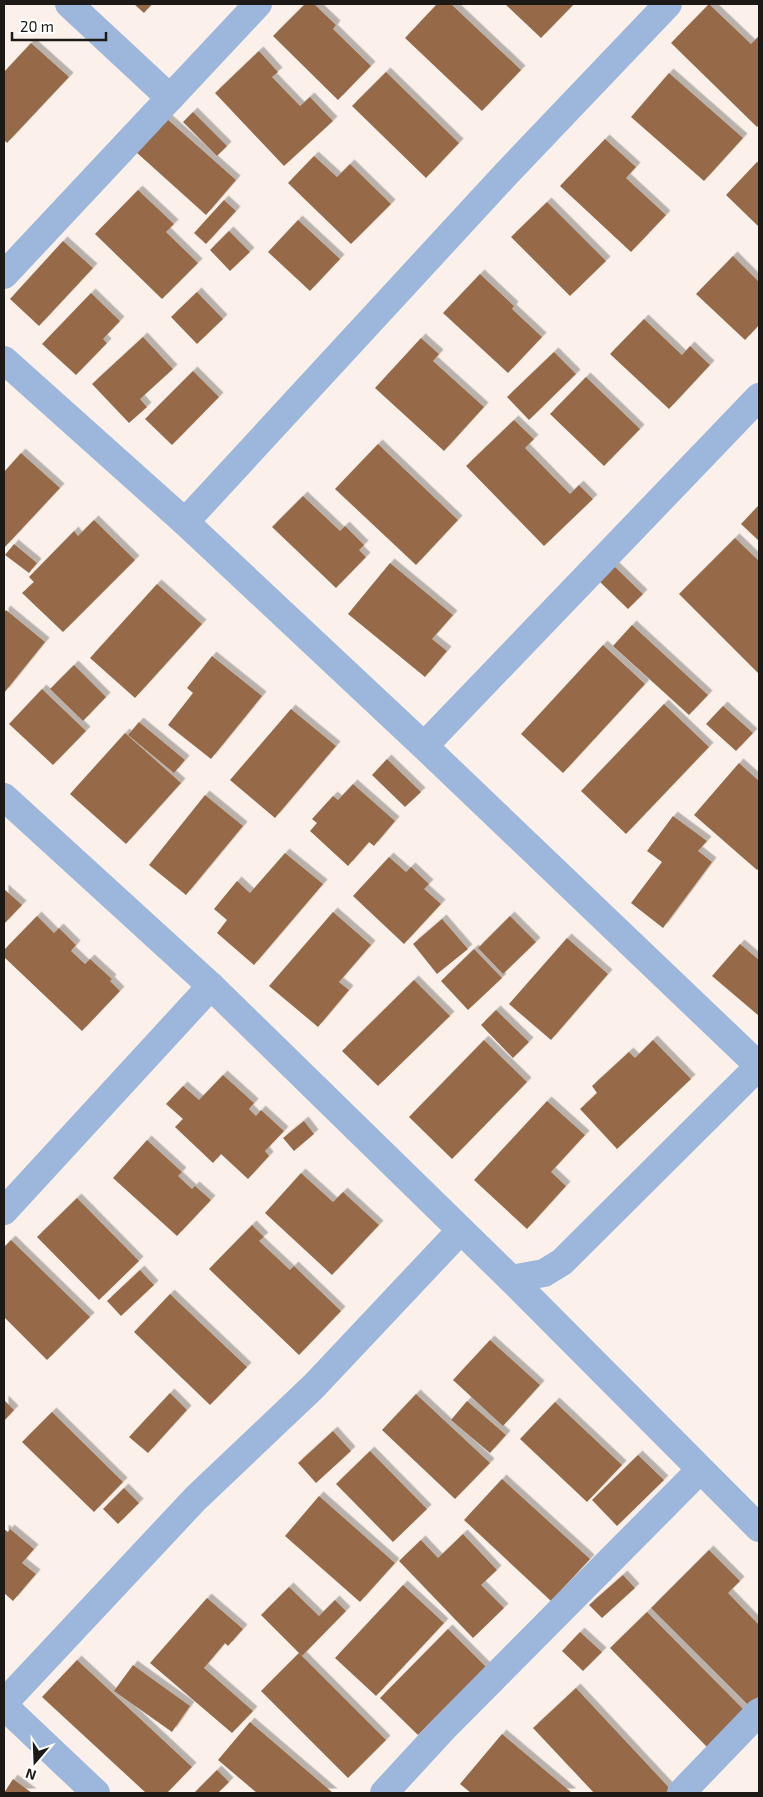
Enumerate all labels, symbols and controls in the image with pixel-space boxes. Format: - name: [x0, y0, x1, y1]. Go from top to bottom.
- scale bar: [12, 10, 106, 42]
- text: 20 m: [20, 17, 54, 35]
- north arrow: [10, 1737, 60, 1787]
- text: N: [23, 1765, 38, 1784]

